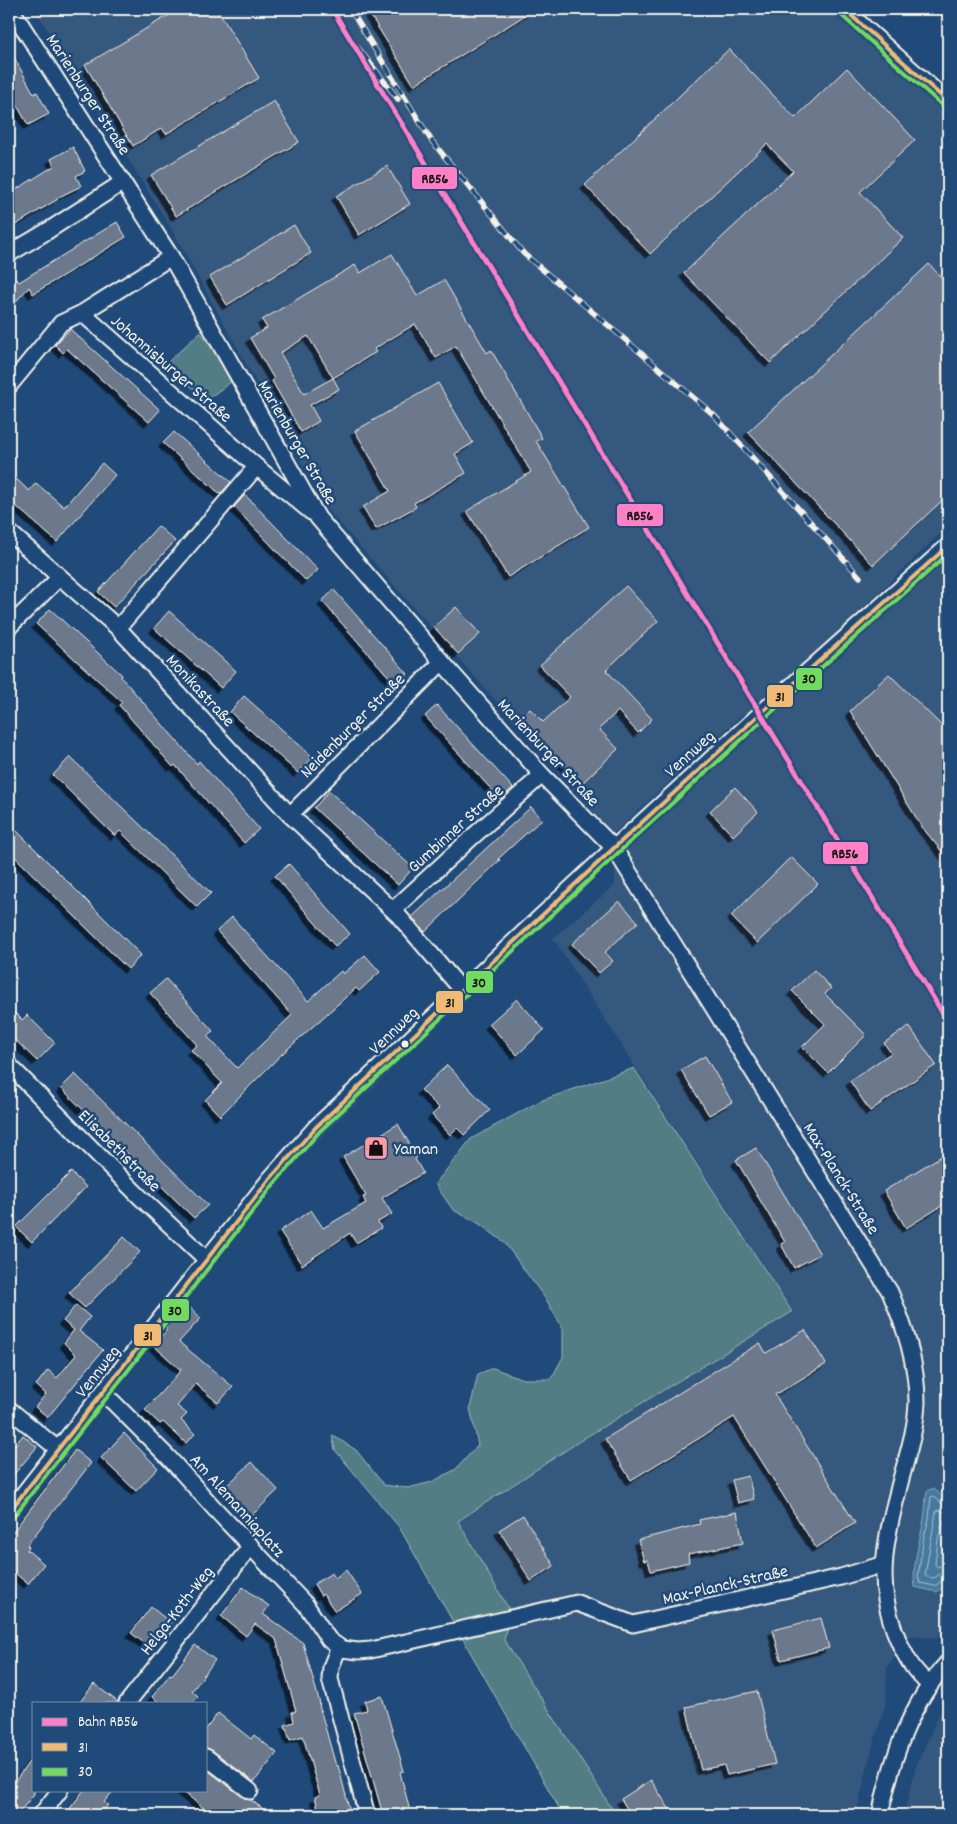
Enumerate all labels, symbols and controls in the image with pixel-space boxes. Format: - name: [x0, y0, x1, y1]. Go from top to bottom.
- street label: Marienburger Straße: [38, 30, 136, 161]
- line badge: RB56: [411, 166, 458, 190]
- text: RB56: [422, 170, 449, 190]
- street label: Johannisburger Straße: [104, 310, 237, 430]
- street label: Marienburger Straße: [250, 376, 342, 510]
- line badge: RB56: [616, 503, 664, 527]
- text: RB56: [627, 507, 654, 527]
- street label: Monikastraße: [159, 650, 240, 734]
- line badge: 30: [795, 667, 823, 691]
- street label: Neidenburger Straße: [296, 668, 412, 785]
- text: 30: [802, 670, 816, 690]
- line badge: 31: [766, 684, 794, 708]
- text: 31: [775, 688, 785, 708]
- street label: Marienburger Straße: [490, 694, 604, 814]
- street label: Vennweg: [660, 725, 722, 784]
- street label: Gumbinner Straße: [403, 780, 510, 880]
- line badge: RB56: [822, 841, 869, 865]
- text: RB56: [832, 845, 859, 865]
- line badge: 30: [465, 970, 494, 994]
- text: 30: [472, 974, 486, 994]
- line badge: 31: [435, 990, 464, 1014]
- text: 31: [445, 994, 455, 1014]
- street label: Vennweg: [364, 1002, 425, 1062]
- unlabelled marker: [400, 1039, 410, 1049]
- street label: Elisabethstraße: [71, 1105, 165, 1199]
- street label: Max-Planck-Straße: [795, 1118, 884, 1240]
- shop icon: Yaman: [363, 1135, 389, 1161]
- place label: Yaman: [394, 1138, 438, 1163]
- line badge: 30: [161, 1298, 190, 1322]
- text: 30: [168, 1302, 182, 1322]
- line badge: 31: [133, 1323, 162, 1347]
- text: 31: [143, 1327, 153, 1347]
- street label: Vennweg: [70, 1341, 128, 1404]
- street label: Am Alemanniaplatz: [183, 1449, 290, 1564]
- street label: Max-Planck-Straße: [660, 1560, 791, 1613]
- street label: Helga-Koth-Weg: [135, 1561, 221, 1662]
- legend: [32, 1702, 208, 1792]
- text: Bahn RB56: [78, 1712, 138, 1734]
- text: 31: [78, 1738, 88, 1760]
- text: 30: [78, 1762, 93, 1784]

